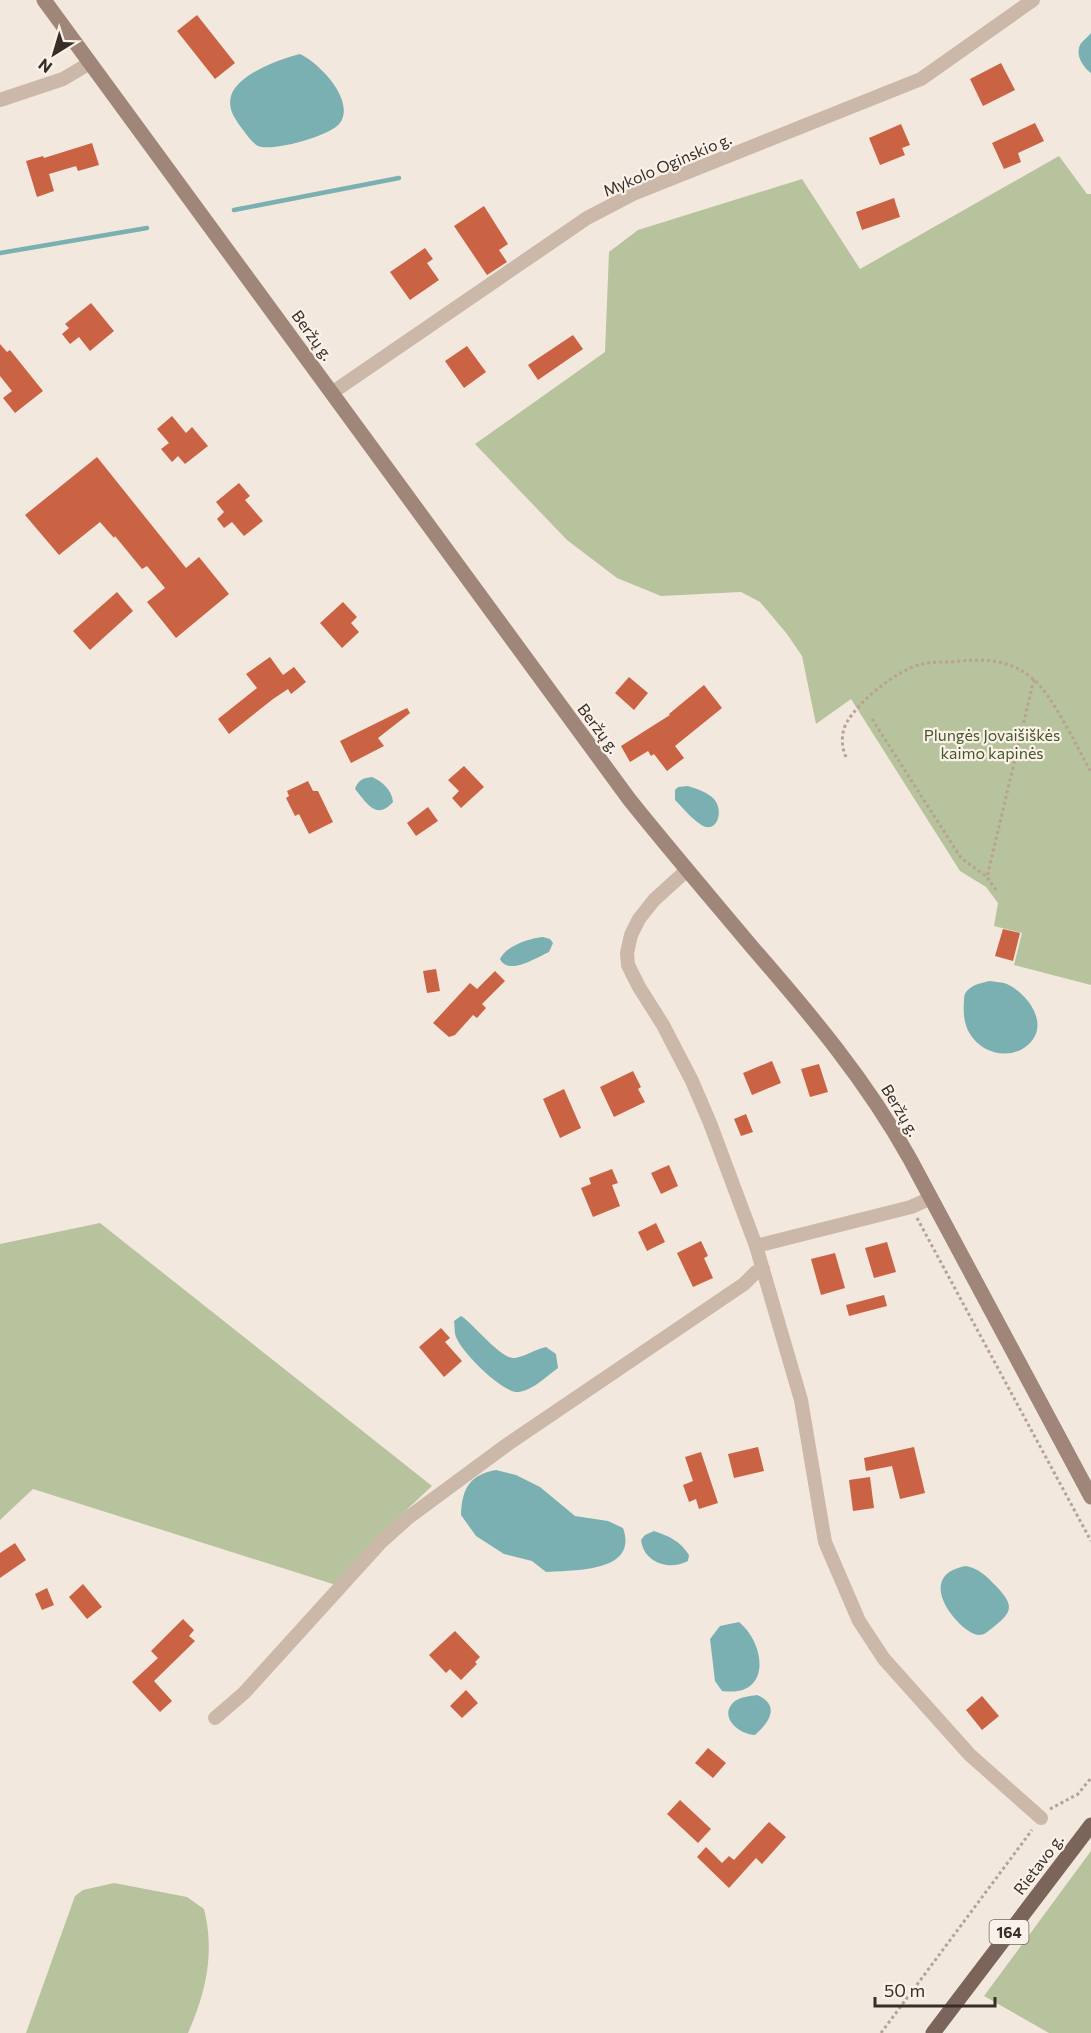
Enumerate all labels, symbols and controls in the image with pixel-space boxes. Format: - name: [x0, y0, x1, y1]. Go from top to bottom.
- north arrow: [24, 24, 84, 84]
- text: N: [34, 55, 55, 78]
- street label: Mykolo Oginskio g.: [600, 128, 734, 200]
- street label: Beržų g.: [288, 306, 338, 364]
- street label: Beržų g.: [574, 699, 624, 757]
- park label: Plungės Jovaišiškės kaimo kapinės: [924, 725, 1060, 762]
- street label: Beržų g.: [878, 1080, 924, 1140]
- street label: Rietavo g.: [1009, 1830, 1067, 1898]
- road number: 164: [990, 1920, 1028, 1944]
- scale bar: [875, 1970, 995, 2008]
- text: 50 m: [884, 1979, 925, 2001]

